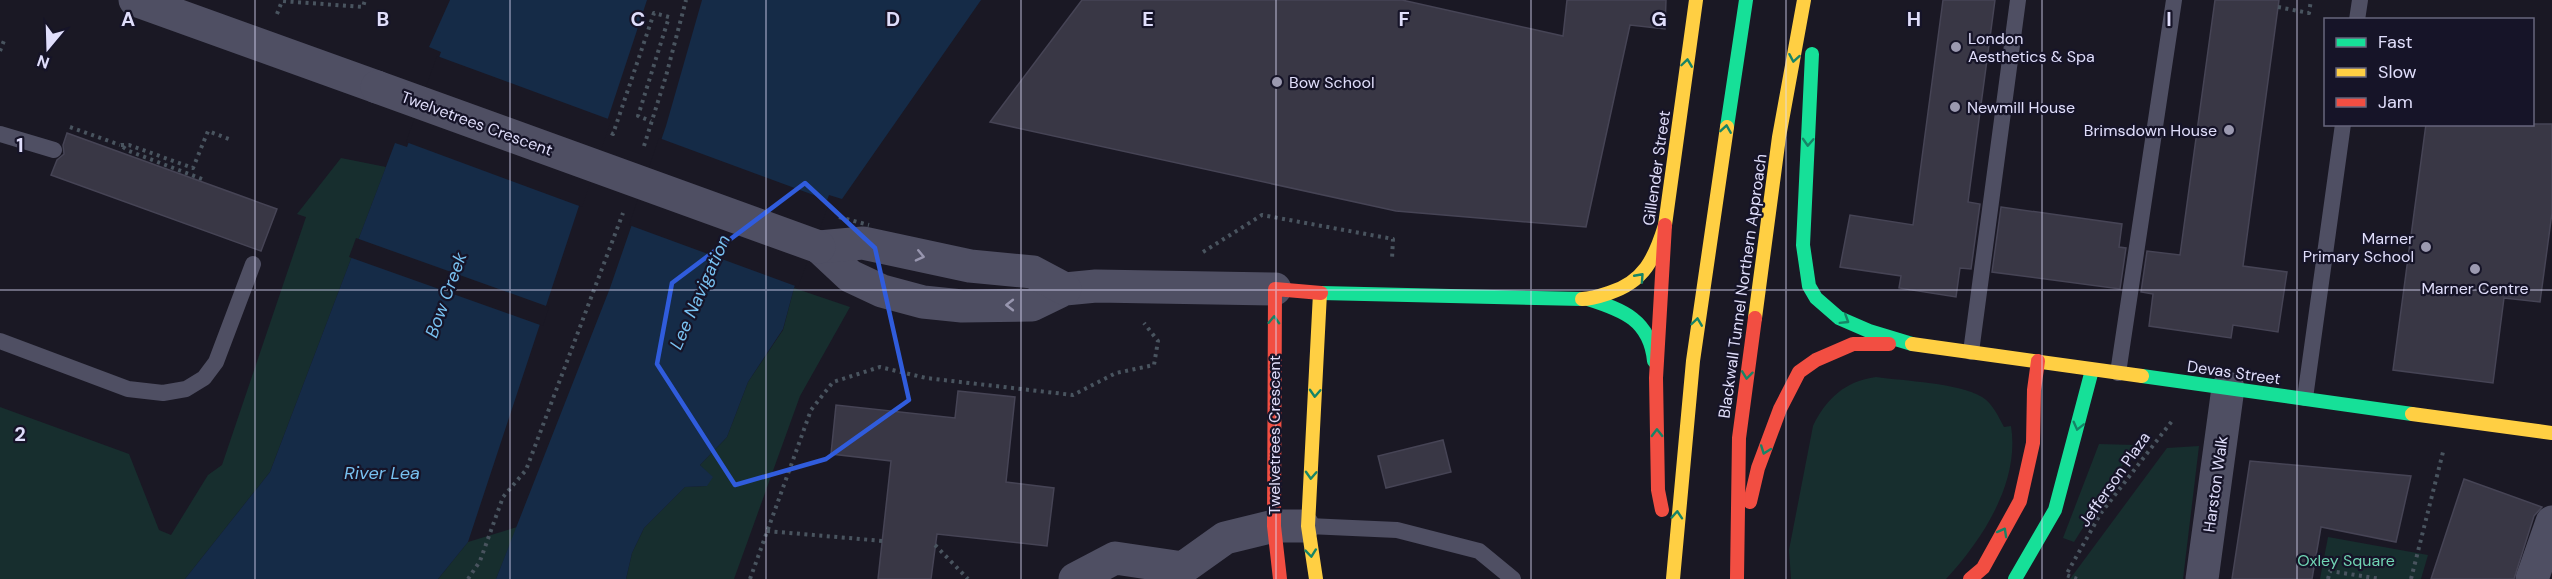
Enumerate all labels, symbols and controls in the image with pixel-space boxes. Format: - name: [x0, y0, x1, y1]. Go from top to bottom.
- text: A: [121, 6, 135, 32]
- text: B: [377, 6, 389, 32]
- text: C: [631, 6, 645, 32]
- text: D: [886, 6, 900, 32]
- text: E: [1142, 6, 1154, 32]
- text: F: [1398, 6, 1410, 32]
- text: G: [1651, 6, 1667, 32]
- text: H: [1907, 6, 1921, 32]
- text: I: [2166, 6, 2172, 32]
- north arrow: [18, 18, 78, 78]
- legend: [2324, 18, 2534, 126]
- place label: London Aesthetics & Spa: [1968, 28, 2095, 67]
- text: Fast: [2378, 30, 2413, 54]
- marker: London Aesthetics & Spa: [1949, 40, 1963, 54]
- text: N: [34, 50, 52, 74]
- one-way arrow: [1788, 52, 1801, 62]
- one-way arrow: [1681, 59, 1693, 68]
- text: Slow: [2378, 60, 2417, 84]
- place label: Bow School: [1289, 72, 1374, 93]
- marker: Bow School: [1270, 75, 1284, 89]
- street label: Twelvetrees Crescent: [398, 86, 556, 161]
- text: Jam: [2378, 90, 2413, 114]
- place label: Newmill House: [1967, 97, 2075, 118]
- marker: Newmill House: [1948, 100, 1962, 114]
- street label: Gillender Street: [1638, 109, 1675, 227]
- place label: Brimsdown House: [2084, 120, 2217, 141]
- marker: Brimsdown House: [2222, 123, 2236, 137]
- one-way arrow: [1720, 124, 1732, 133]
- text: 1: [16, 132, 24, 158]
- one-way arrow: [1802, 138, 1815, 147]
- street label: Blackwall Tunnel Northern Approach: [1714, 152, 1771, 420]
- place label: Marner Primary School: [2303, 228, 2414, 267]
- water label: Lee Navigation: [664, 231, 736, 353]
- marker: Marner Primary School: [2419, 240, 2433, 254]
- water label: Bow Creek: [419, 248, 473, 341]
- one-way arrow: [915, 249, 925, 262]
- marker: Marner Centre: [2468, 262, 2482, 276]
- one-way arrow: [1633, 273, 1644, 284]
- place label: Marner Centre: [2421, 278, 2529, 299]
- one-way arrow: [1005, 299, 1014, 312]
- one-way arrow: [1838, 313, 1849, 324]
- one-way arrow: [1268, 316, 1280, 325]
- one-way arrow: [1691, 317, 1703, 326]
- street label: Twelvetrees Crescent: [1264, 355, 1285, 515]
- street label: Devas Street: [2186, 356, 2282, 389]
- one-way arrow: [1741, 370, 1753, 380]
- one-way arrow: [1308, 389, 1321, 398]
- text: 2: [14, 421, 26, 447]
- one-way arrow: [2072, 421, 2085, 431]
- one-way arrow: [1651, 428, 1663, 437]
- street label: Jefferson Plaza: [2074, 428, 2155, 531]
- street label: Harston Walk: [2198, 434, 2233, 534]
- one-way arrow: [1759, 444, 1772, 455]
- water label: River Lea: [344, 461, 420, 485]
- one-way arrow: [1304, 471, 1317, 480]
- one-way arrow: [1670, 511, 1683, 520]
- one-way arrow: [1996, 528, 2007, 538]
- one-way arrow: [1304, 548, 1317, 557]
- park label: Oxley Square: [2297, 550, 2395, 571]

